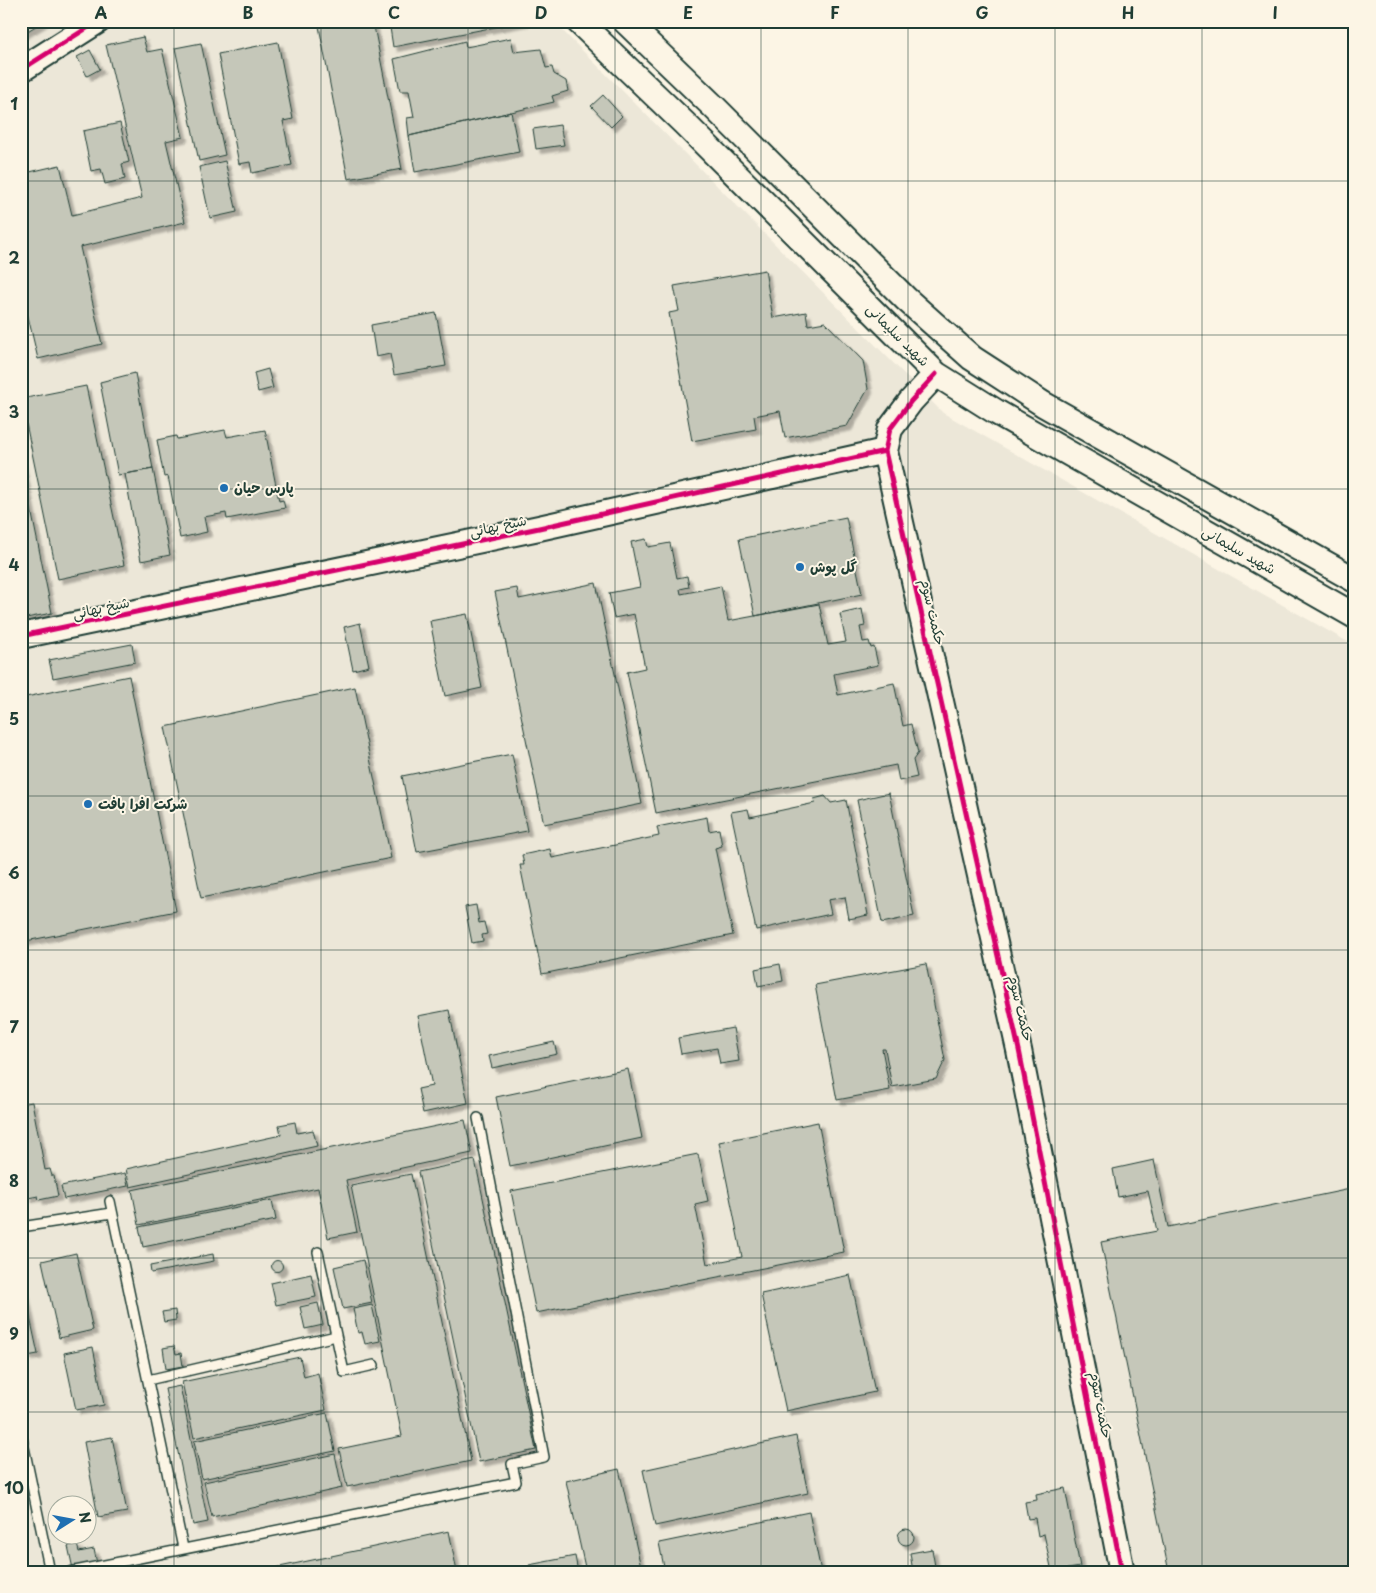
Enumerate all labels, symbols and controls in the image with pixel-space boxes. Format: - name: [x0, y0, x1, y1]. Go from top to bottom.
- text: A: [95, 0, 108, 24]
- text: B: [243, 0, 254, 24]
- text: C: [388, 0, 400, 24]
- text: D: [535, 0, 547, 24]
- text: E: [683, 0, 693, 24]
- text: F: [830, 0, 840, 24]
- text: G: [975, 0, 989, 24]
- text: H: [1122, 0, 1134, 24]
- text: I: [1272, 0, 1278, 24]
- text: 1: [10, 91, 18, 115]
- text: 2: [8, 245, 20, 269]
- street label: شهید سلیمانی: [862, 298, 935, 371]
- text: 3: [9, 399, 19, 423]
- place label: پارس حیان: [234, 477, 294, 498]
- marker: پارس حیان: [218, 482, 230, 494]
- street label: شیخ بهائی: [467, 509, 528, 542]
- street label: شهید سلیمانی: [1199, 520, 1280, 579]
- text: 4: [9, 552, 20, 576]
- place label: گل پوش: [810, 556, 858, 577]
- marker: گل پوش: [794, 561, 806, 573]
- street label: حکمت سوم: [914, 577, 951, 648]
- street label: شیخ بهائی: [70, 591, 131, 624]
- text: 5: [9, 706, 19, 730]
- place label: شرکت افرا بافت: [98, 793, 187, 814]
- marker: شرکت افرا بافت: [82, 798, 94, 810]
- text: 6: [8, 860, 20, 884]
- street label: حکمت سوم: [1002, 973, 1039, 1044]
- text: 7: [9, 1014, 19, 1038]
- text: 8: [9, 1168, 19, 1192]
- text: 9: [9, 1321, 19, 1345]
- street label: حکمت سوم: [1083, 1370, 1118, 1441]
- text: 10: [4, 1475, 24, 1499]
- north arrow: [48, 1496, 98, 1546]
- text: N: [74, 1510, 97, 1525]

